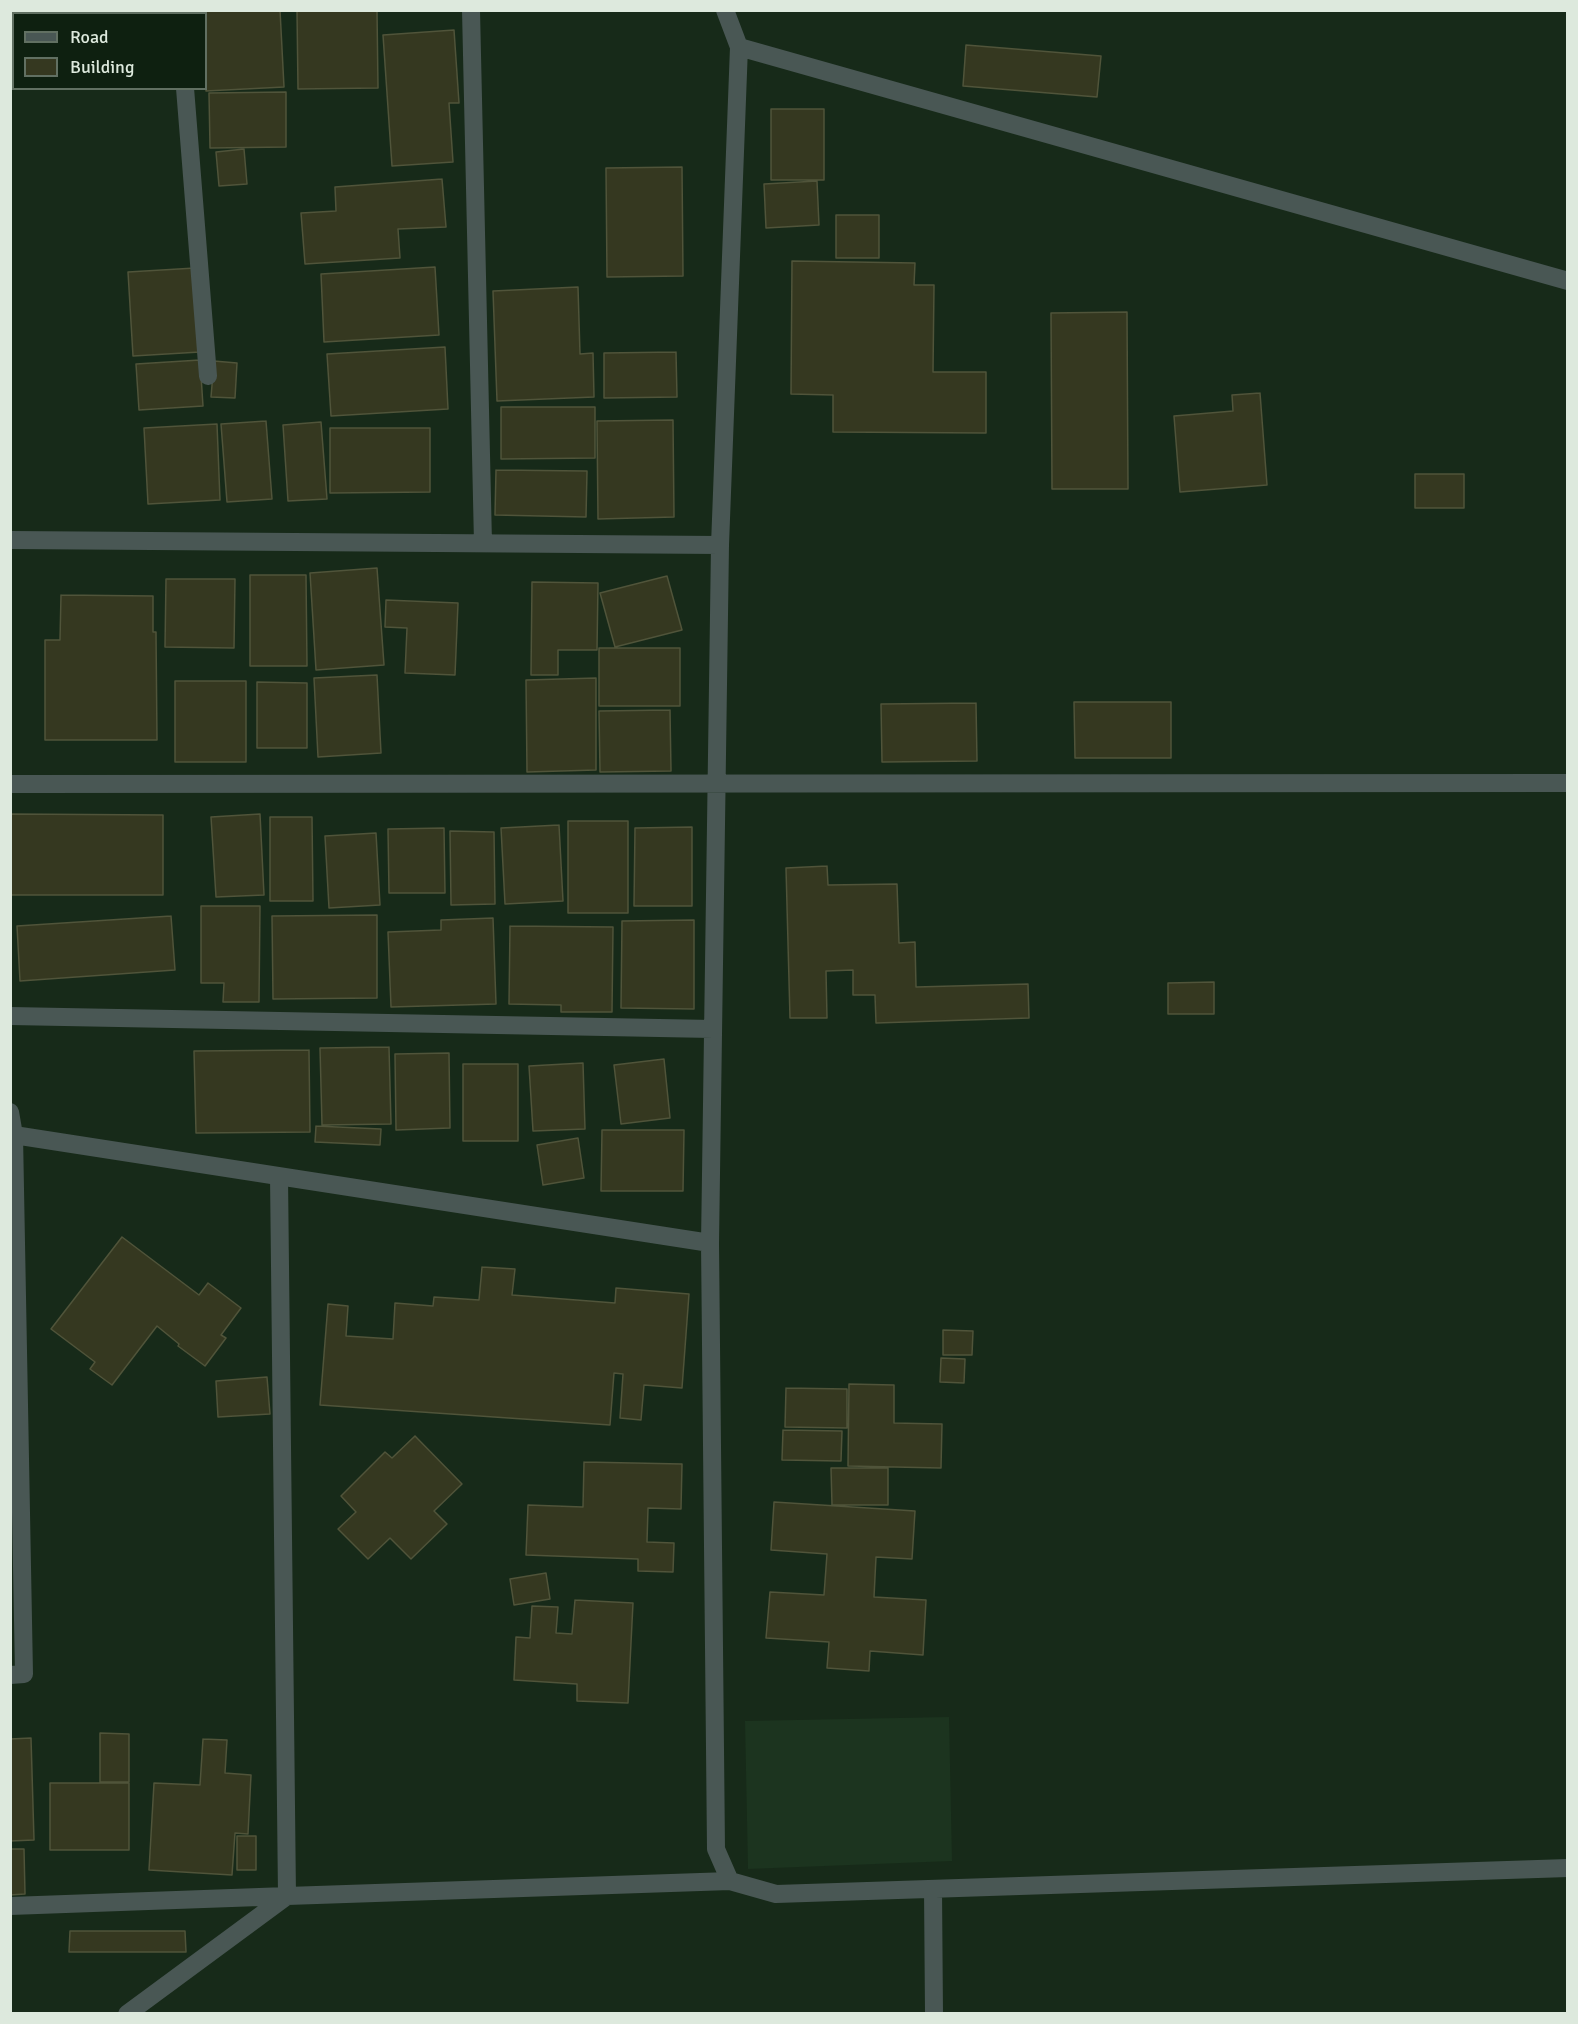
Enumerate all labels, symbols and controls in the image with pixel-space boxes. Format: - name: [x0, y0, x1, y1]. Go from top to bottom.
- legend: [12, 12, 207, 90]
- text: Road: [70, 26, 109, 48]
- text: Building: [70, 56, 134, 78]

